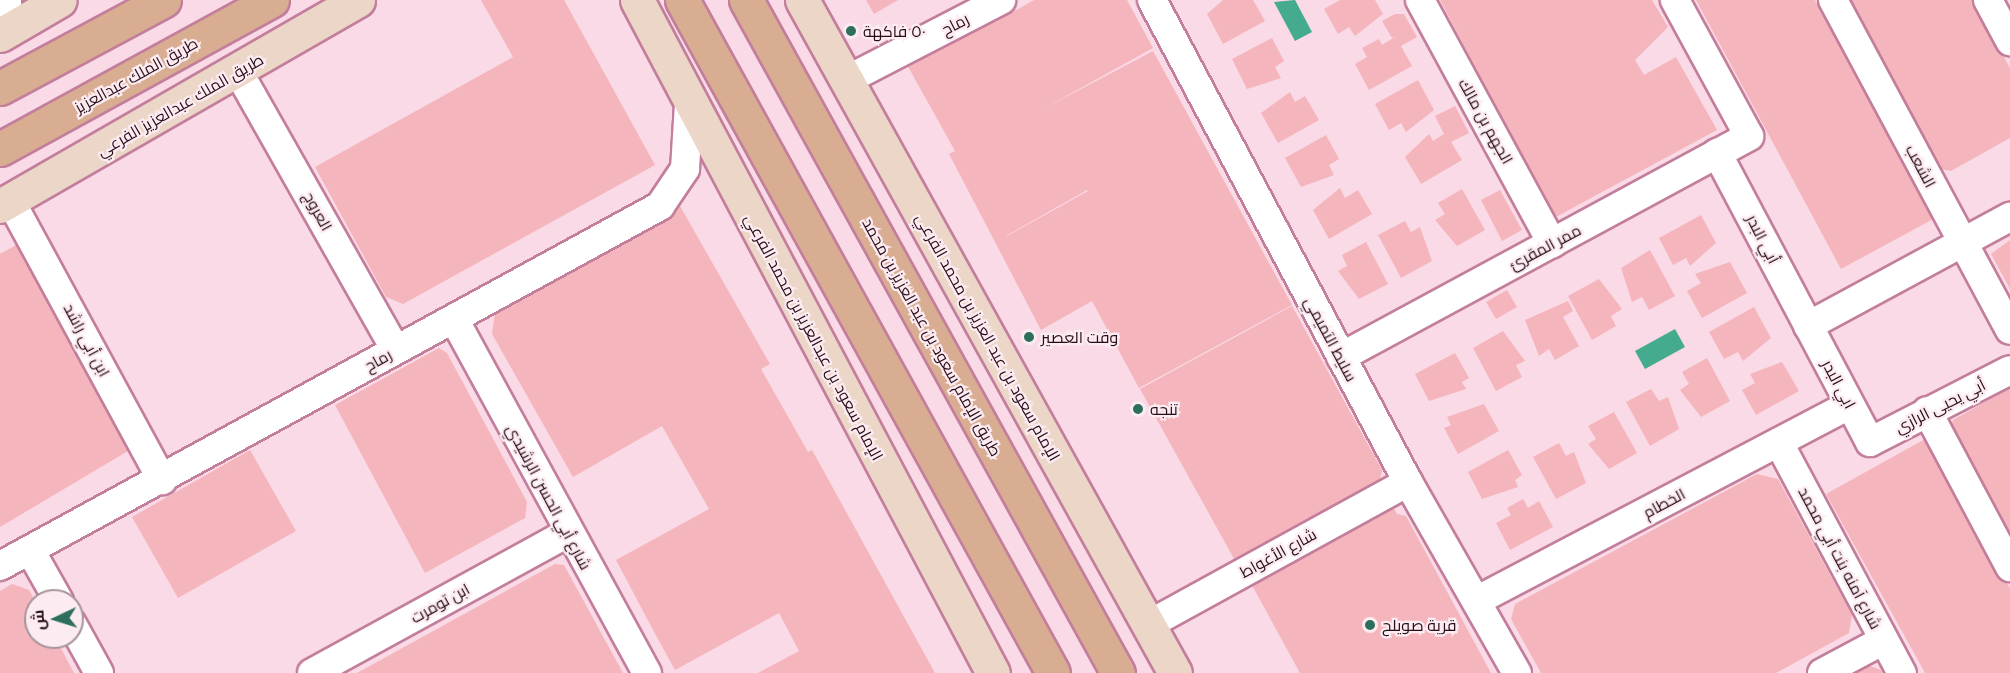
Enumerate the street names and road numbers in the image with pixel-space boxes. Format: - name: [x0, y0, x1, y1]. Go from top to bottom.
- street label: رماح: [938, 9, 972, 39]
- street label: طريق الملك عبدالعزيز: [71, 33, 201, 117]
- street label: طريق الملك عبدالعزيز الفرعي: [93, 49, 267, 161]
- street label: الجهم بن مالك: [1455, 75, 1517, 167]
- street label: الشعب: [1902, 141, 1940, 191]
- street label: العروج: [300, 188, 336, 234]
- street label: الإمام سعود بن عبد العزيز بن محمد الفرعي: [912, 210, 1064, 464]
- street label: الإمام سعود بن عبدالعزيز بن محمد الفرعي: [741, 211, 887, 463]
- street label: أبي البدر: [1743, 211, 1783, 267]
- street label: طريق الإمام سعود بن عبد العزيز بن محمد: [858, 215, 1006, 459]
- street label: ممر المقرئ: [1506, 220, 1584, 274]
- street label: سليط التميمي: [1301, 293, 1361, 385]
- street label: ابن أبي راشد: [60, 300, 114, 380]
- street label: رماح: [361, 345, 395, 375]
- street label: ابي البدر: [1818, 356, 1860, 412]
- street label: أبي يحيى الرازي: [1891, 375, 1989, 437]
- street label: شارع أبي الحسن الرشيدي: [502, 421, 596, 573]
- street label: الخطام: [1640, 484, 1688, 522]
- street label: شارع آمنه بنت أبي محمد: [1794, 484, 1886, 632]
- street label: شارع الأغواط: [1236, 524, 1320, 582]
- street label: ابن تومرت: [407, 579, 473, 627]

